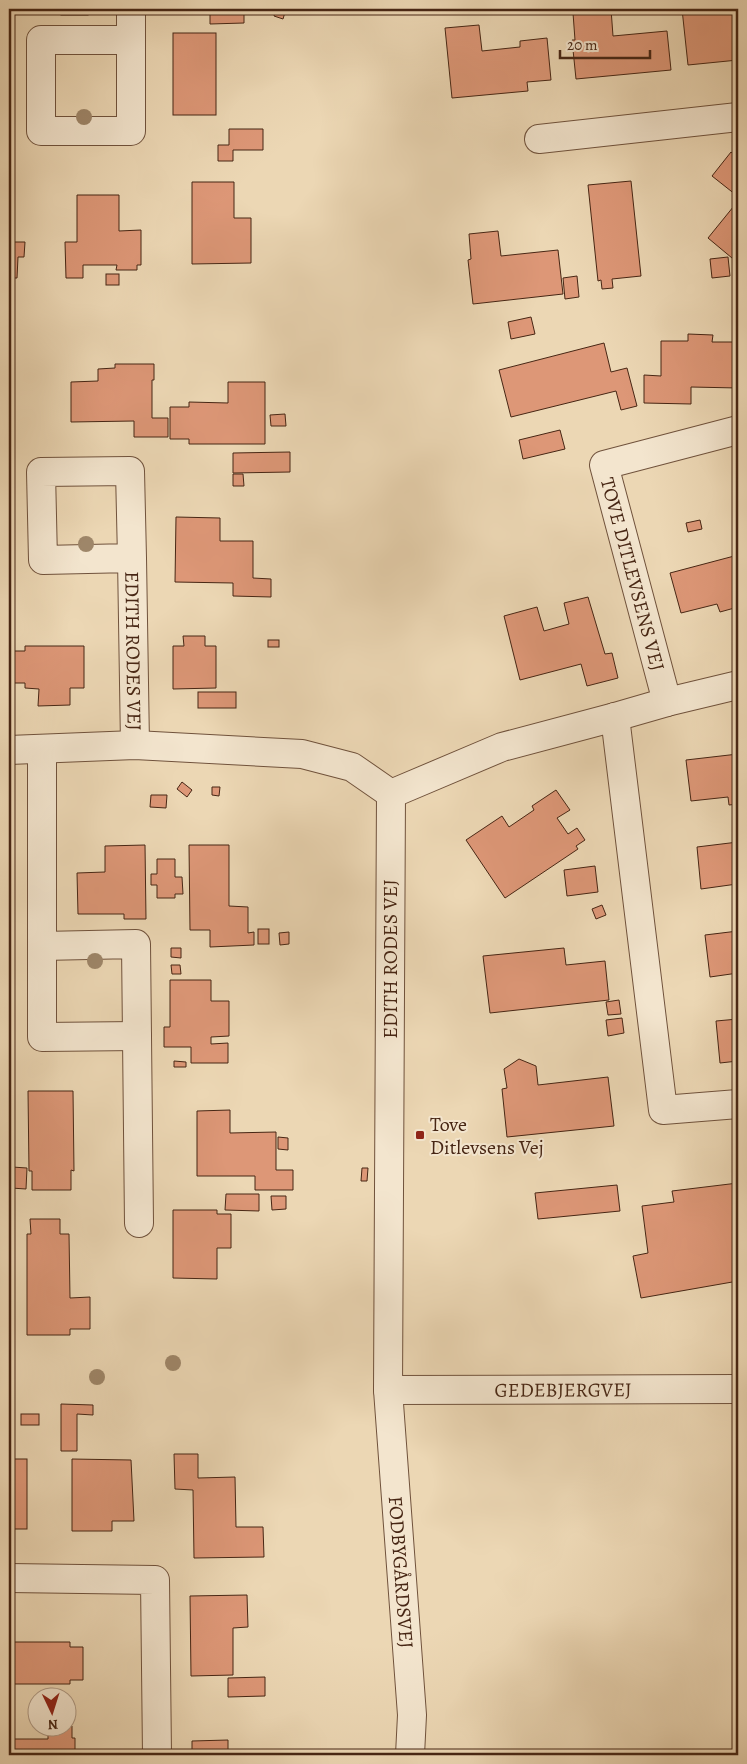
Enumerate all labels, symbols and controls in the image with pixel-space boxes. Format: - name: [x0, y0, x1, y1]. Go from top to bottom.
- scale bar: [560, 28, 650, 60]
- text: 20 m: [567, 35, 598, 55]
- street label: TOVE DITLEVSENS VEJ: [594, 474, 671, 674]
- street label: EDITH RODES VEJ: [118, 571, 148, 731]
- street label: EDITH RODES VEJ: [377, 879, 404, 1039]
- place label: Tove Ditlevsens Vej: [430, 1111, 544, 1161]
- marker: Tove Ditlevsens Vej: [414, 1129, 426, 1141]
- street label: GEDEBJERGVEJ: [494, 1376, 632, 1404]
- street label: FODBYGÅRDSVEJ: [382, 1495, 420, 1649]
- north arrow: [28, 1686, 78, 1736]
- text: N: [47, 1715, 59, 1734]

